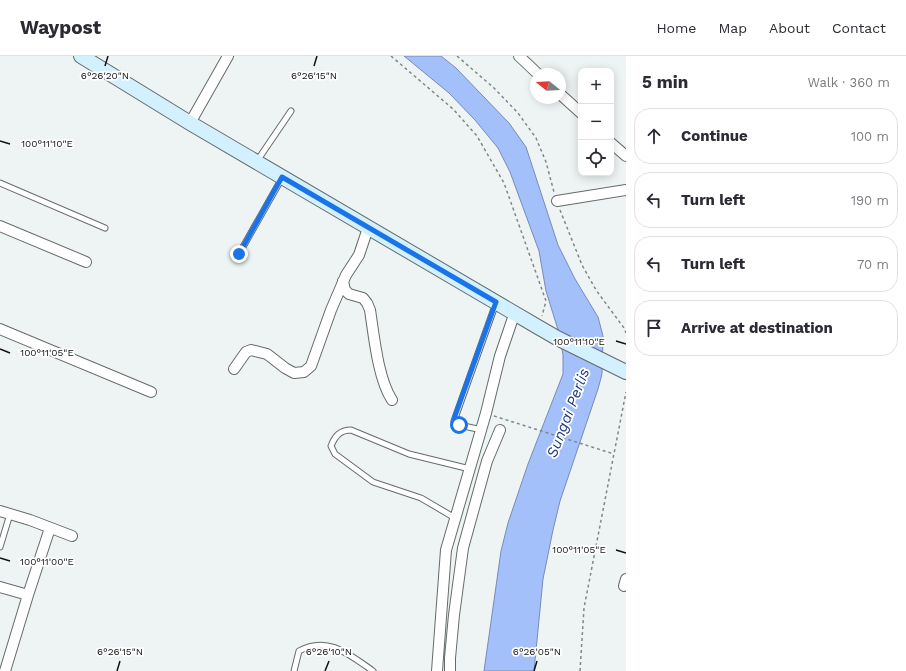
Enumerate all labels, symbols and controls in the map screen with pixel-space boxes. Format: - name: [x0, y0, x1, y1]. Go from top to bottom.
- text: Waypost: [20, 16, 101, 39]
- text: Home: [656, 20, 696, 36]
- text: Map: [718, 20, 747, 36]
- text: About: [769, 20, 810, 36]
- text: Contact: [832, 20, 886, 36]
- north arrow: [530, 68, 566, 104]
- map controls: [578, 68, 614, 176]
- button: +: [578, 68, 614, 104]
- text: 6°26'20"N: [81, 70, 129, 81]
- text: 6°26'15"N: [291, 70, 337, 81]
- text: 5 min: [642, 72, 688, 92]
- text: Walk · 360 m: [807, 75, 890, 90]
- button: −: [578, 104, 614, 140]
- icon: ahead: [643, 125, 665, 147]
- text: Continue: [681, 127, 748, 145]
- text: 100 m: [851, 129, 889, 144]
- text: 100°11'10"E: [21, 138, 73, 149]
- button: locate: [578, 140, 614, 176]
- icon: left: [643, 189, 665, 211]
- text: Turn left: [681, 191, 745, 209]
- text: 190 m: [851, 193, 889, 208]
- route end: [230, 245, 248, 263]
- icon: left: [643, 253, 665, 275]
- text: Turn left: [681, 255, 745, 273]
- text: 70 m: [857, 257, 889, 272]
- icon: arrive: [643, 317, 665, 339]
- text: Arrive at destination: [681, 319, 833, 337]
- text: 100°11'10"E: [553, 336, 605, 347]
- text: 100°11'05"E: [20, 347, 74, 358]
- water label: Sungai Perlis: [543, 365, 593, 460]
- route start: [450, 416, 468, 434]
- text: 100°11'05"E: [552, 544, 606, 555]
- text: 100°11'00"E: [20, 556, 74, 567]
- text: 6°26'15"N: [97, 646, 143, 657]
- text: 6°26'10"N: [306, 646, 352, 657]
- text: 6°26'05"N: [513, 646, 561, 657]

